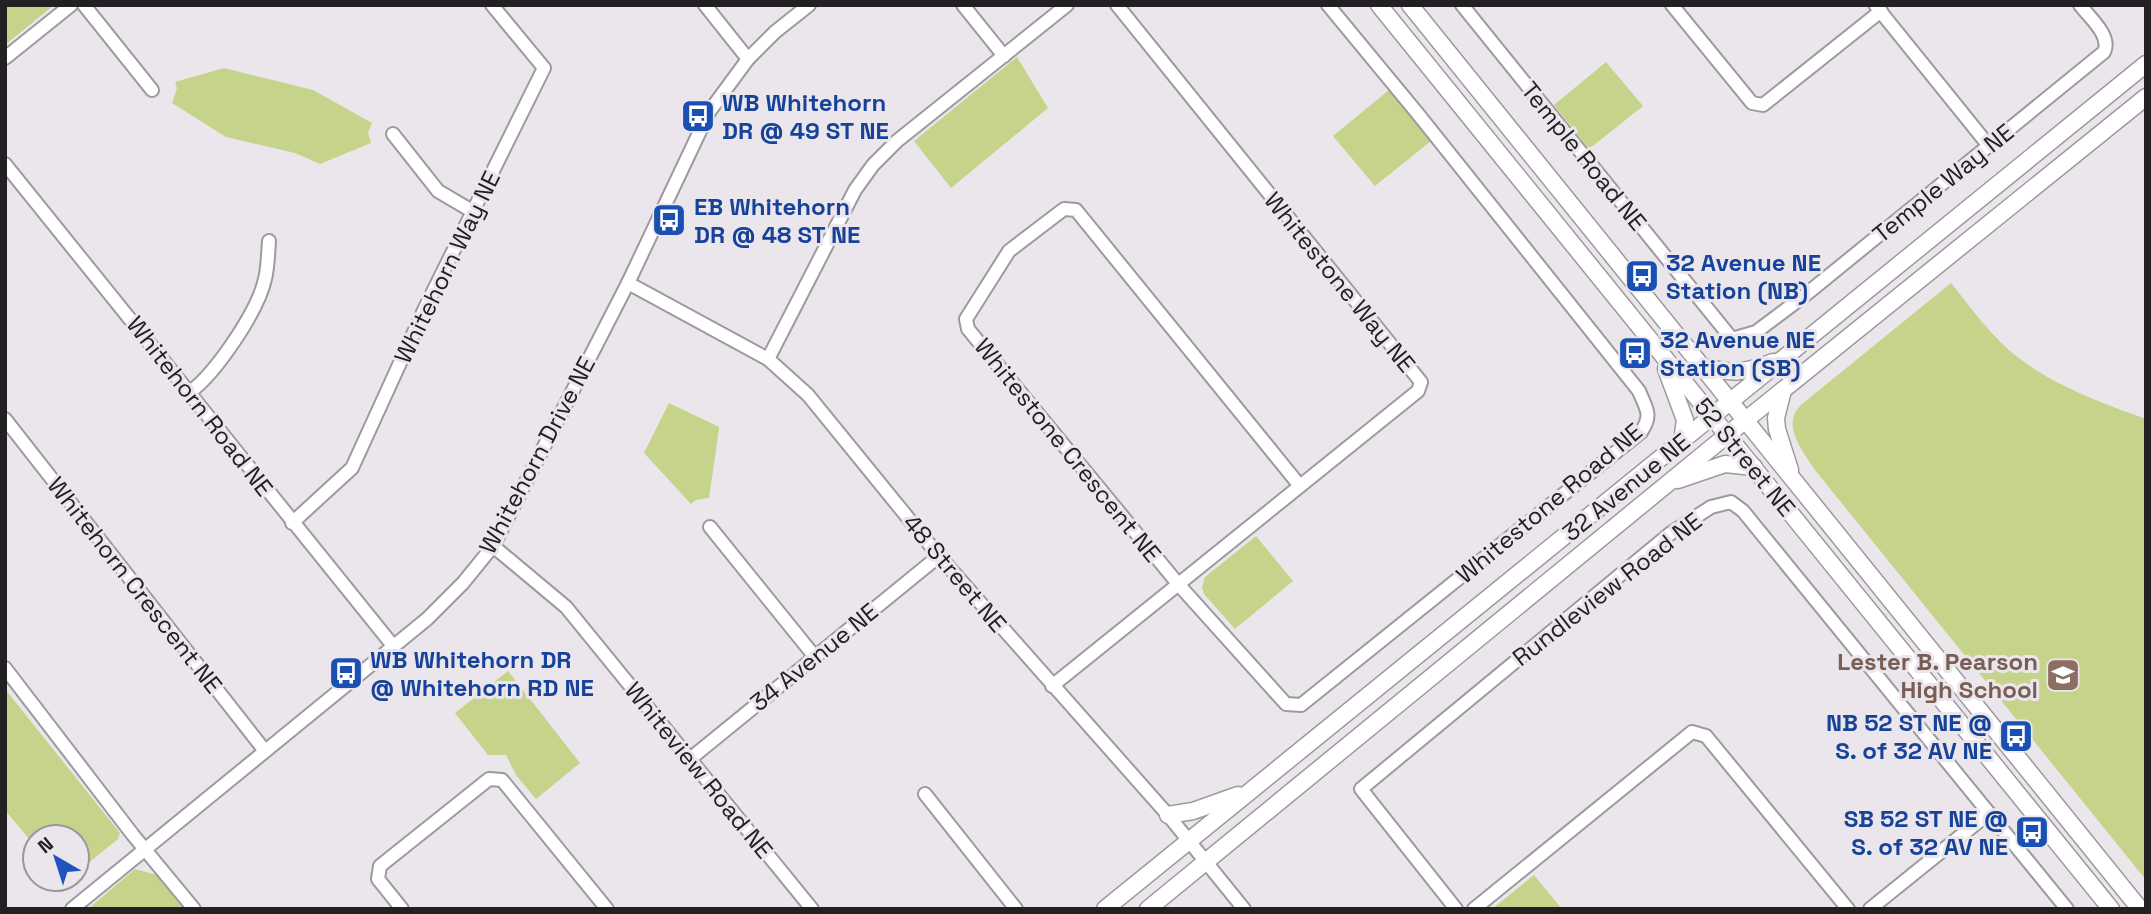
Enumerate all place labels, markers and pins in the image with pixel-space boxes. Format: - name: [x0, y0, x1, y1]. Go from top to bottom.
- place label: WB Whitehorn DR @ 49 ST NE: [722, 87, 889, 146]
- bus stop icon: WB Whitehorn DR @ 49 ST NE: [679, 97, 717, 135]
- place label: EB Whitehorn DR @ 48 ST NE: [694, 191, 860, 250]
- bus stop icon: EB Whitehorn DR @ 48 ST NE: [650, 201, 688, 239]
- place label: 32 Avenue NE Station (NB): [1666, 247, 1821, 306]
- bus stop icon: 32 Avenue NE Station (NB): [1623, 257, 1661, 295]
- place label: 32 Avenue NE Station (SB): [1660, 324, 1815, 383]
- bus stop icon: 32 Avenue NE Station (SB): [1616, 334, 1654, 372]
- place label: WB Whitehorn DR @ Whitehorn RD NE: [370, 644, 594, 703]
- place label: Lester B. Pearson High School: [1837, 646, 2038, 705]
- bus stop icon: WB Whitehorn DR @ Whitehorn RD NE: [327, 654, 365, 692]
- school or university icon: Lester B. Pearson High School: [2044, 656, 2082, 694]
- place label: NB 52 ST NE @ S. of 32 AV NE: [1826, 707, 1992, 766]
- bus stop icon: NB 52 ST NE @ S. of 32 AV NE: [1997, 717, 2035, 755]
- place label: SB 52 ST NE @ S. of 32 AV NE: [1844, 803, 2008, 862]
- bus stop icon: SB 52 ST NE @ S. of 32 AV NE: [2013, 813, 2051, 851]

